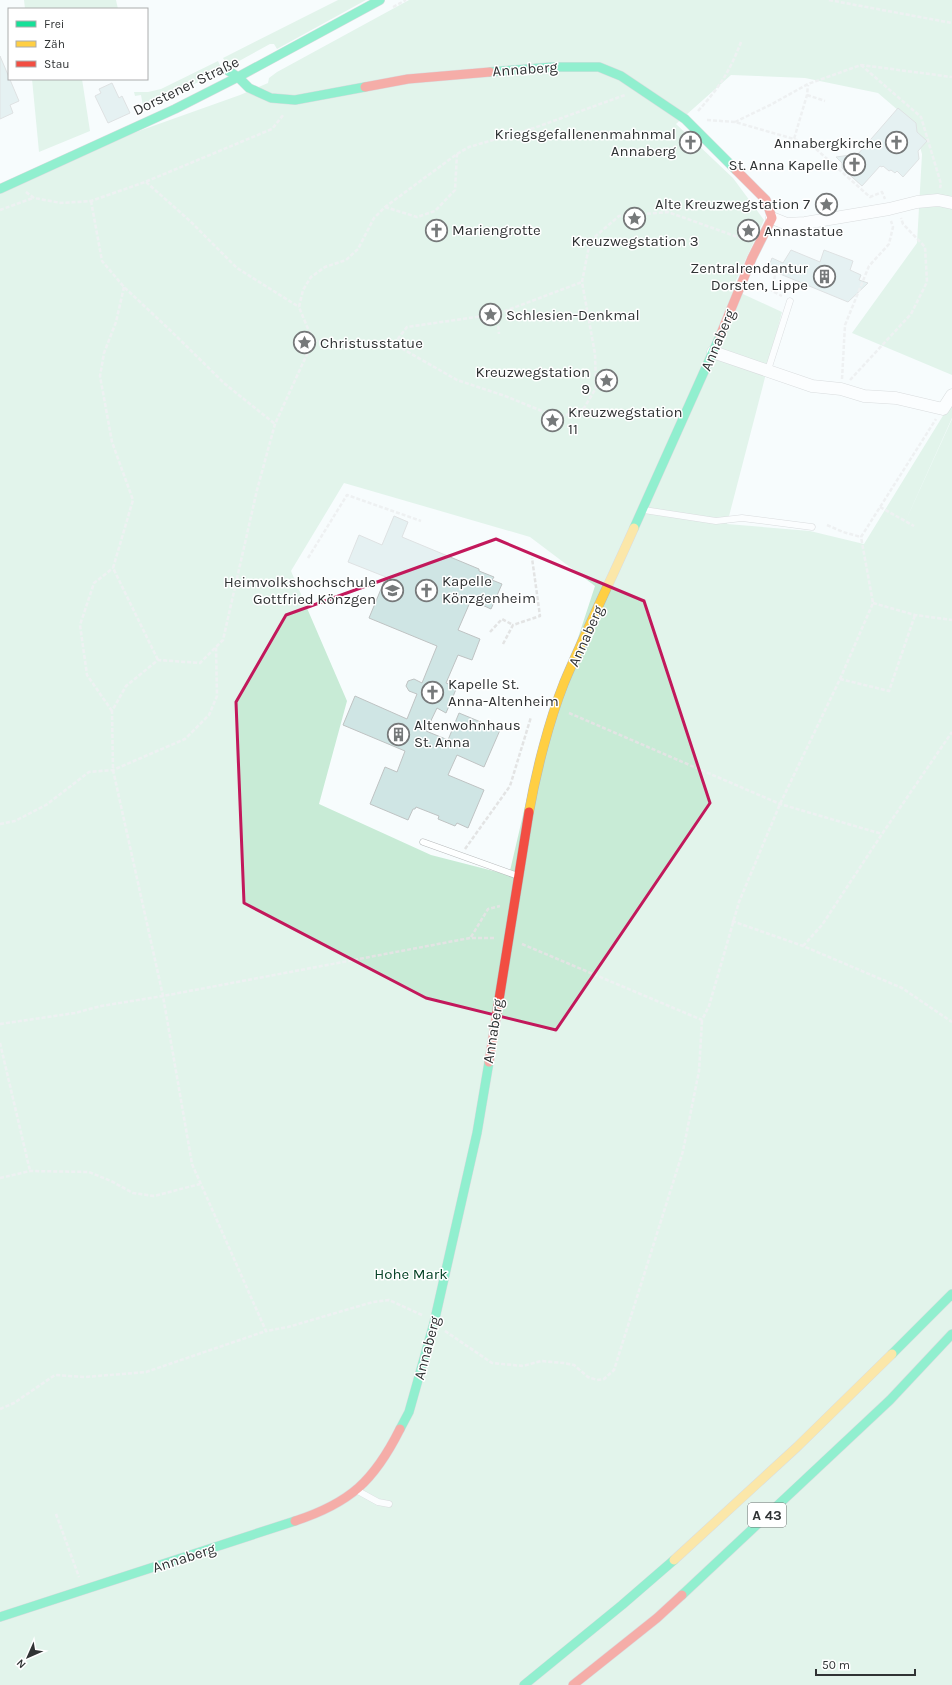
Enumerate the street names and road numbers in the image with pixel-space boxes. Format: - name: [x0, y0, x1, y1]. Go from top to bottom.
- street label: Dorstener Straße: [130, 53, 242, 119]
- street label: Annaberg: [492, 58, 559, 80]
- street label: Annaberg: [697, 306, 739, 374]
- street label: Annaberg: [565, 602, 608, 669]
- street label: Annaberg: [479, 997, 507, 1065]
- street label: Annaberg: [410, 1314, 444, 1382]
- road number: A 43: [748, 1503, 786, 1527]
- street label: Annaberg: [150, 1539, 218, 1577]

